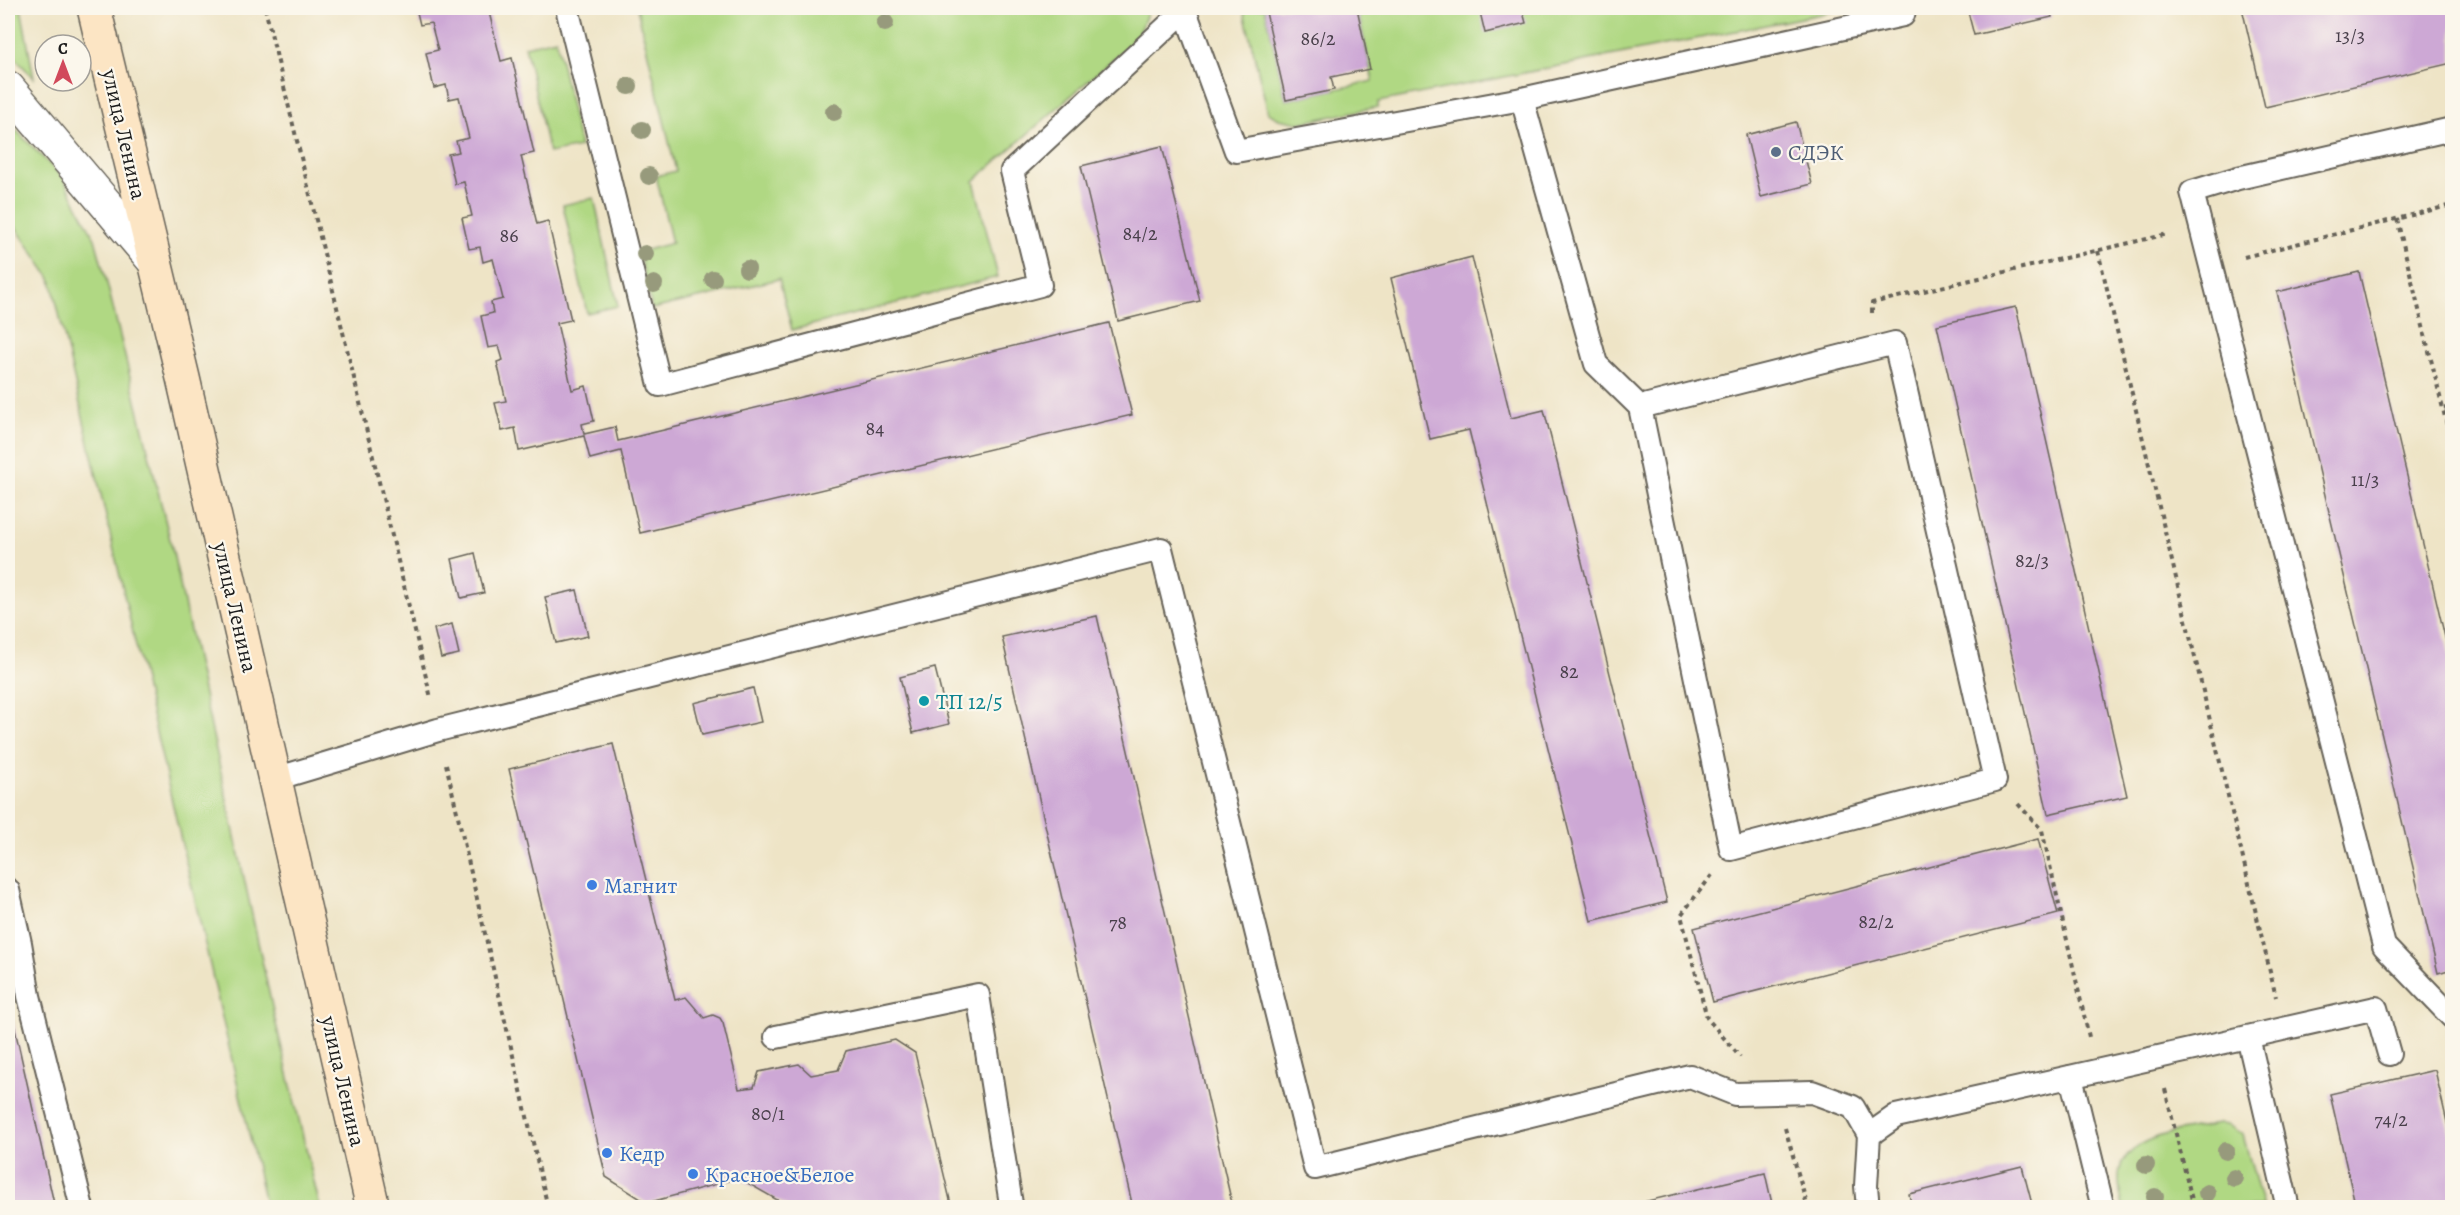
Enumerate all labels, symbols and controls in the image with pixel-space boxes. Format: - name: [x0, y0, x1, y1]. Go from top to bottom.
- house number: 13/3: [2335, 22, 2365, 49]
- house number: 86/2: [1300, 25, 1336, 52]
- north arrow: [33, 33, 93, 93]
- text: С: [58, 38, 68, 60]
- street label: улица Ленина: [94, 65, 154, 203]
- place label: СДЭК: [1788, 138, 1843, 168]
- marker: СДЭК: [1769, 145, 1783, 159]
- house number: 84/2: [1123, 220, 1158, 247]
- house number: 86: [500, 222, 518, 249]
- house number: 84: [866, 415, 884, 442]
- house number: 11/3: [2351, 466, 2379, 493]
- street label: улица Ленина: [205, 538, 265, 676]
- house number: 82/3: [2015, 547, 2049, 574]
- house number: 82: [1559, 658, 1579, 685]
- place label: ТП 12/5: [936, 687, 1003, 717]
- marker: ТП 12/5: [917, 694, 931, 708]
- place label: Магнит: [604, 871, 677, 901]
- marker: Магнит: [585, 878, 599, 892]
- house number: 82/2: [1858, 908, 1894, 935]
- house number: 78: [1109, 909, 1127, 936]
- street label: улица Ленина: [313, 1012, 373, 1150]
- house number: 80/1: [751, 1100, 785, 1127]
- house number: 74/2: [2374, 1106, 2408, 1133]
- place label: Кедр: [619, 1139, 665, 1169]
- marker: Кедр: [600, 1146, 614, 1160]
- place label: Красное&Белое: [705, 1160, 854, 1190]
- marker: Красное&Белое: [686, 1167, 700, 1181]

